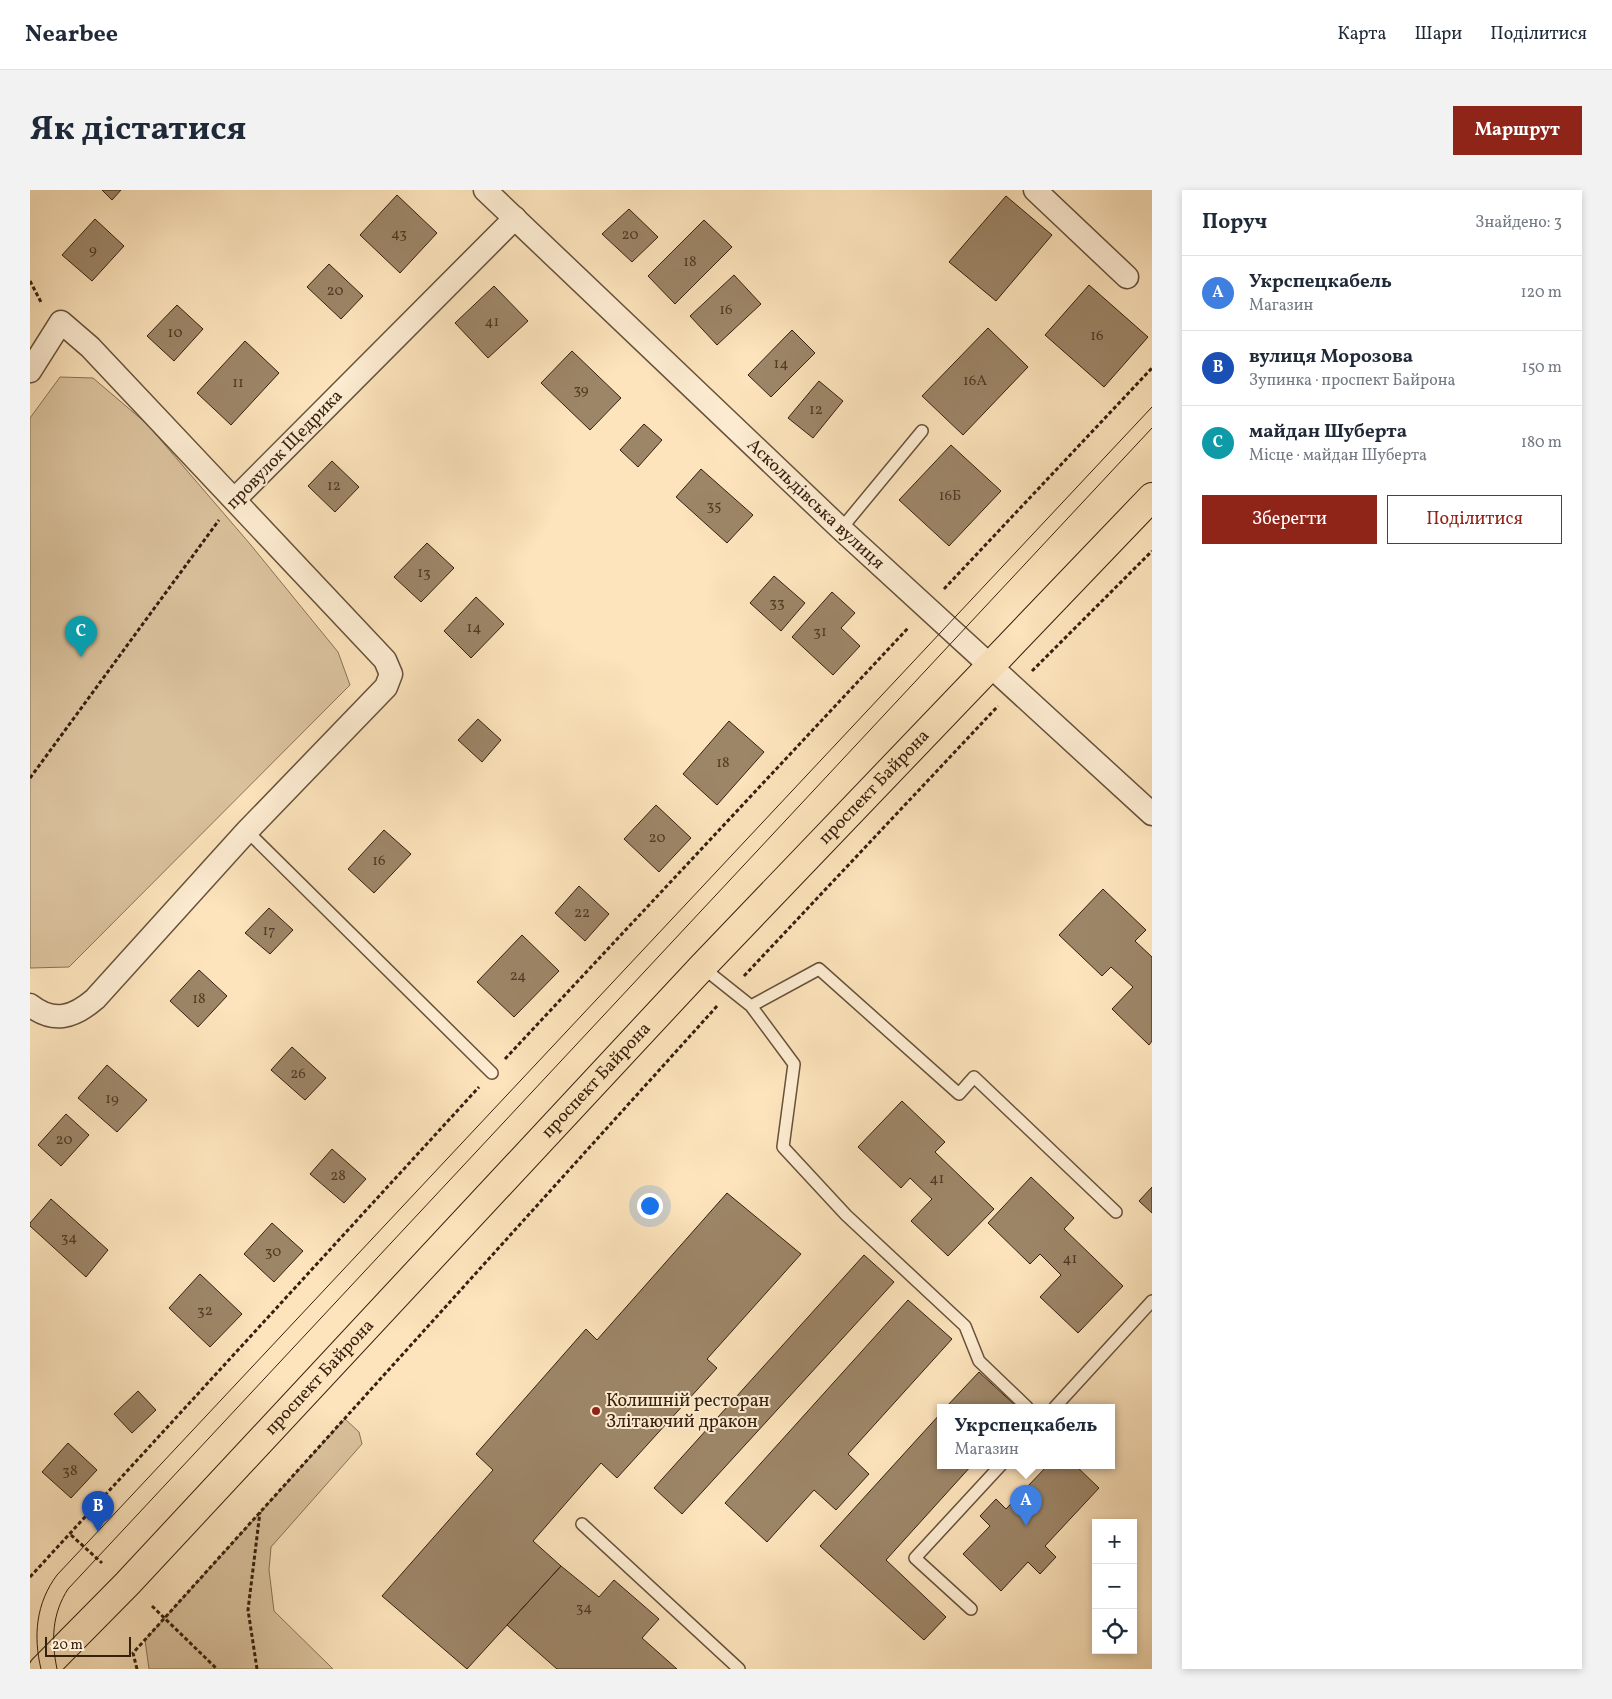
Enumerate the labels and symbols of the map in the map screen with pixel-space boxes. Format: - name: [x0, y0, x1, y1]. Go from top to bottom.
- house number: 43: [391, 224, 407, 245]
- house number: 20: [622, 225, 638, 246]
- house number: 9: [89, 240, 97, 261]
- house number: 18: [683, 252, 697, 273]
- house number: 20: [327, 281, 343, 302]
- house number: 16: [719, 300, 733, 321]
- house number: 41: [485, 312, 499, 333]
- house number: 10: [168, 323, 182, 344]
- house number: 16: [1090, 326, 1104, 347]
- house number: 14: [774, 354, 788, 375]
- house number: 16А: [963, 371, 987, 392]
- house number: 11: [232, 373, 244, 394]
- house number: 39: [573, 380, 589, 401]
- street label: провулок Щедрика: [221, 384, 349, 516]
- house number: 12: [809, 400, 823, 421]
- street label: Аскольдівська вулиця: [741, 433, 890, 575]
- house number: 12: [327, 476, 341, 497]
- house number: 16Б: [939, 486, 961, 507]
- house number: 35: [707, 496, 721, 517]
- house number: 13: [417, 563, 431, 584]
- house number: 33: [769, 593, 785, 614]
- pin: C: [65, 616, 97, 657]
- house number: 14: [467, 618, 481, 639]
- house number: 31: [813, 622, 827, 643]
- street label: проспект Байрона: [813, 724, 935, 850]
- house number: 18: [716, 753, 730, 774]
- house number: 20: [649, 828, 665, 849]
- house number: 16: [372, 851, 386, 872]
- house number: 22: [574, 903, 590, 924]
- house number: 17: [262, 921, 276, 942]
- house number: 24: [510, 966, 526, 987]
- house number: 18: [192, 989, 206, 1010]
- street label: проспект Байрона: [536, 1017, 657, 1144]
- house number: 26: [290, 1064, 306, 1085]
- house number: 19: [105, 1089, 119, 1110]
- house number: 20: [56, 1130, 72, 1151]
- house number: 28: [330, 1166, 346, 1187]
- house number: 41: [930, 1169, 944, 1190]
- your location: [637, 1193, 663, 1219]
- house number: 34: [61, 1228, 77, 1249]
- house number: 30: [265, 1242, 281, 1263]
- house number: 41: [1063, 1249, 1077, 1270]
- house number: 32: [197, 1301, 213, 1322]
- street label: проспект Байрона: [259, 1314, 380, 1441]
- place label: Колишній ресторан Злітаючий дракон: [606, 1389, 770, 1435]
- marker: Колишній ресторан Злітаючий дракон: [590, 1405, 602, 1417]
- house number: 38: [62, 1461, 78, 1482]
- pin: A: [1010, 1485, 1042, 1526]
- pin: B: [82, 1491, 114, 1532]
- house number: 34: [576, 1598, 592, 1619]
- scale bar: [45, 1634, 131, 1657]

